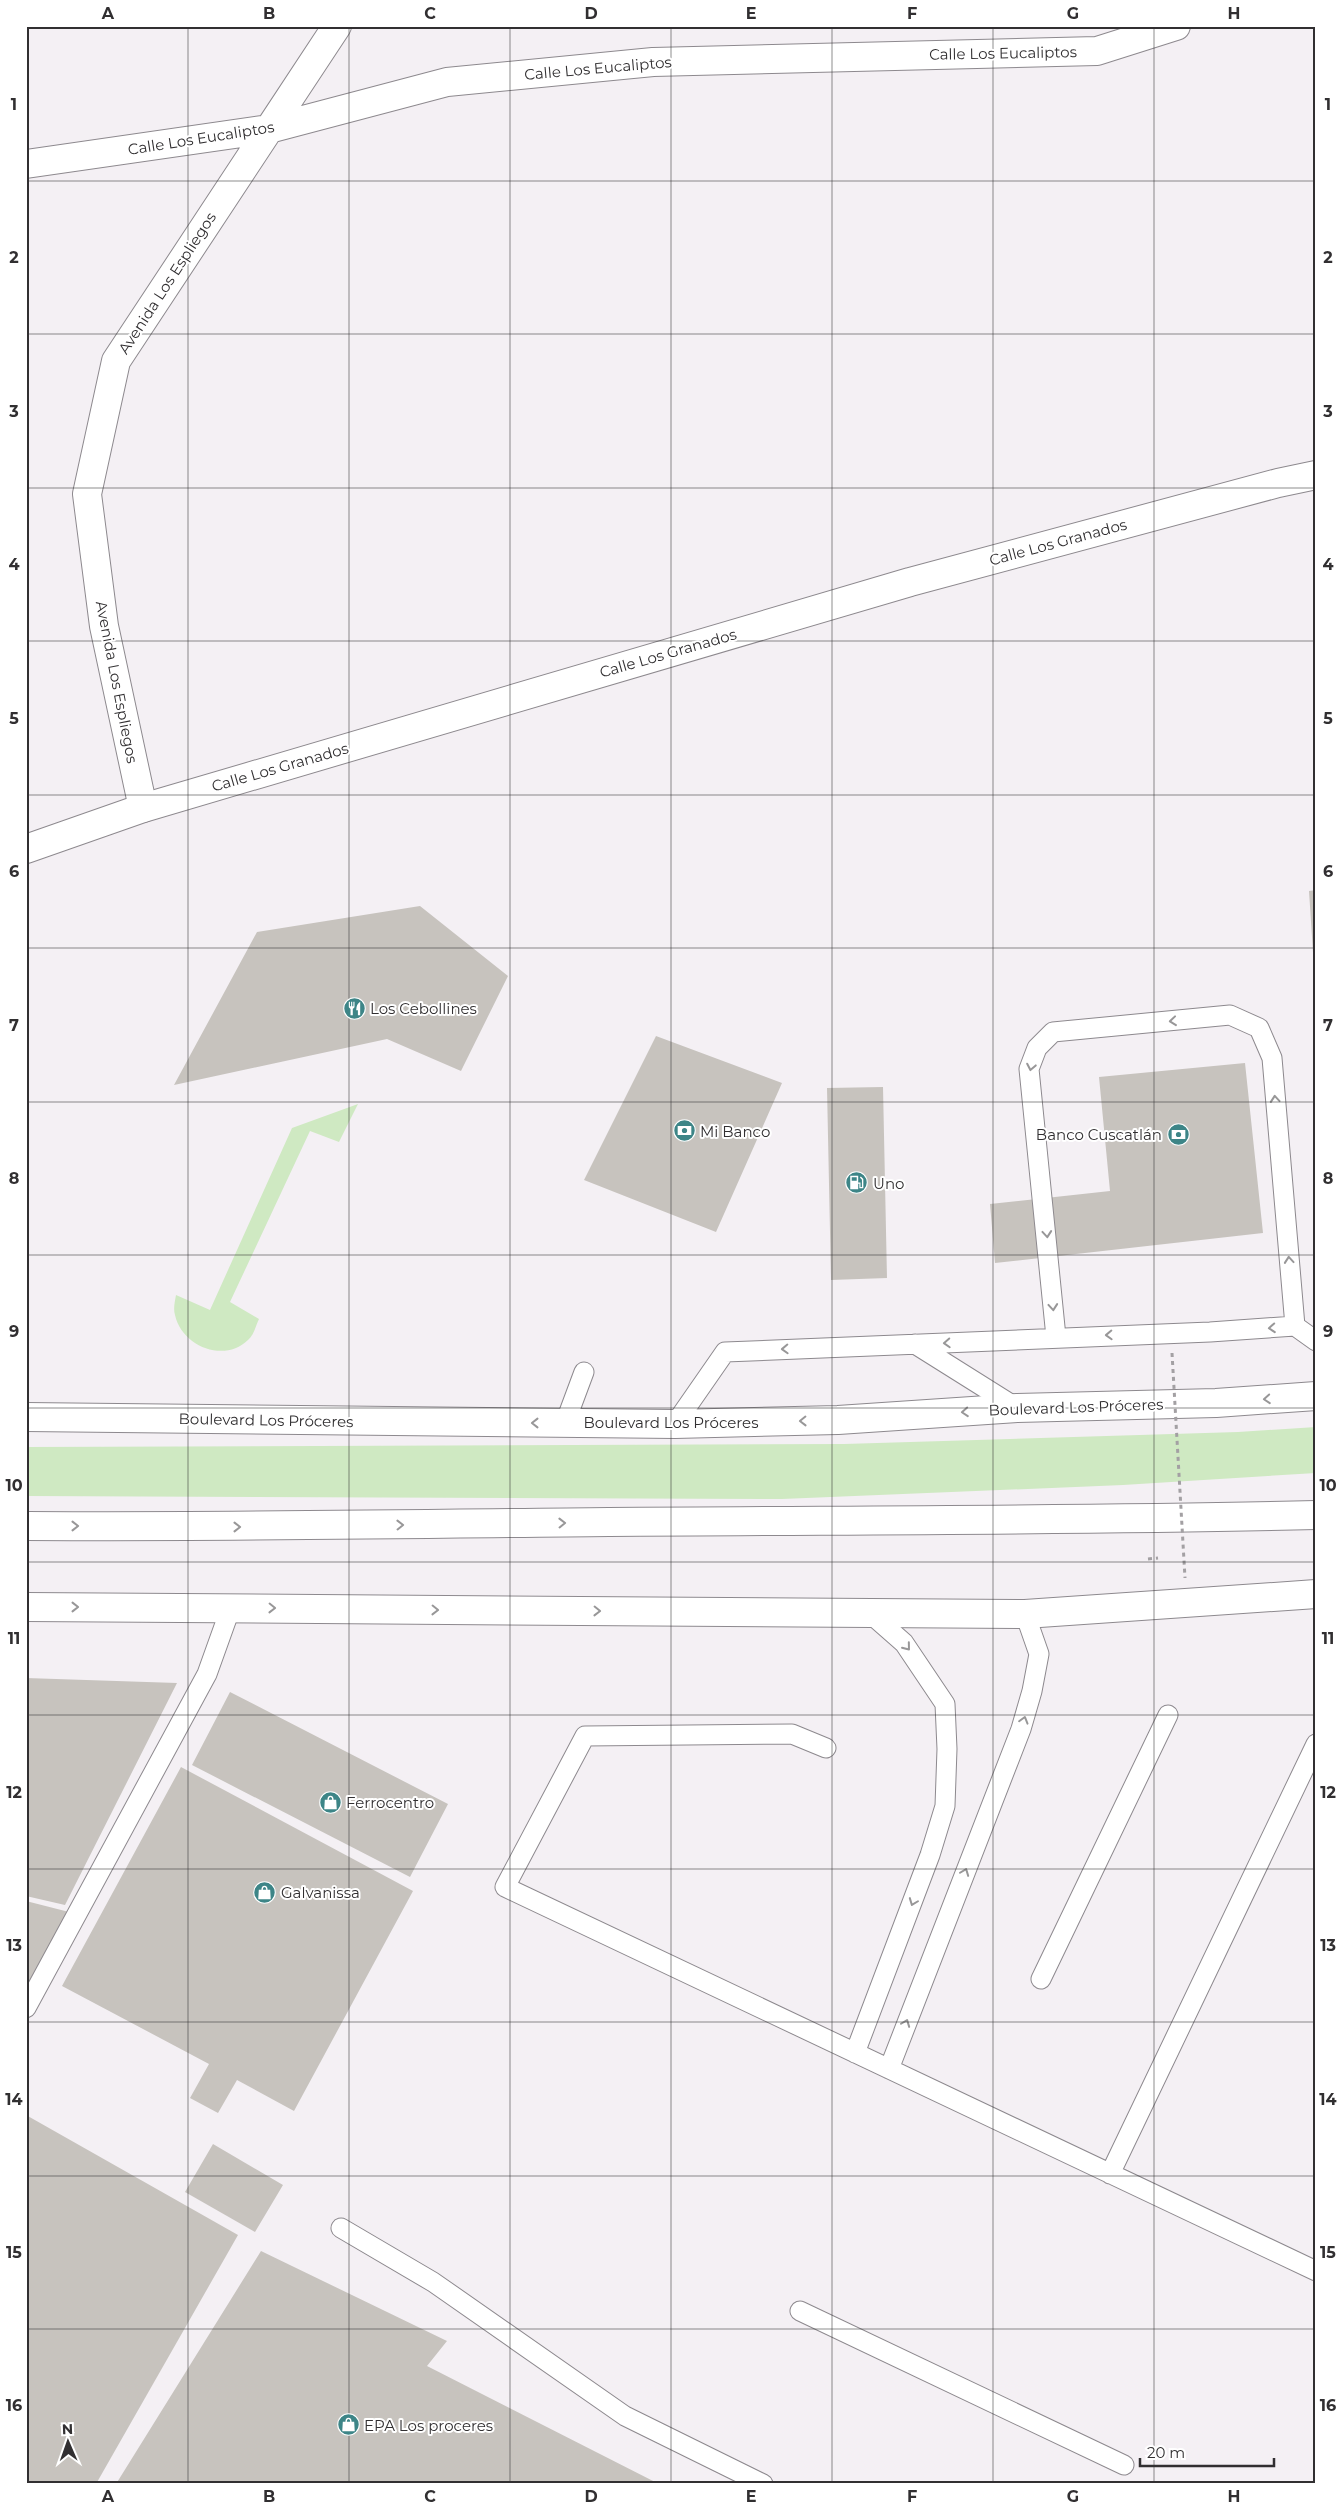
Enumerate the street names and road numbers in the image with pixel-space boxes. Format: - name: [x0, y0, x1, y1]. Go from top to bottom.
- street label: Calle Los Eucaliptos: [929, 42, 1077, 64]
- street label: Calle Los Eucaliptos: [524, 52, 672, 84]
- street label: Calle Los Eucaliptos: [126, 117, 276, 159]
- street label: Avenida Los Espliegos: [114, 208, 220, 358]
- street label: Calle Los Granados: [987, 515, 1129, 569]
- street label: Avenida Los Espliegos: [92, 599, 142, 765]
- street label: Calle Los Granados: [597, 624, 739, 682]
- street label: Calle Los Granados: [209, 738, 351, 796]
- street label: Boulevard Los Próceres: [988, 1394, 1164, 1420]
- street label: Boulevard Los Próceres: [178, 1409, 354, 1431]
- street label: Boulevard Los Próceres: [584, 1413, 758, 1432]

